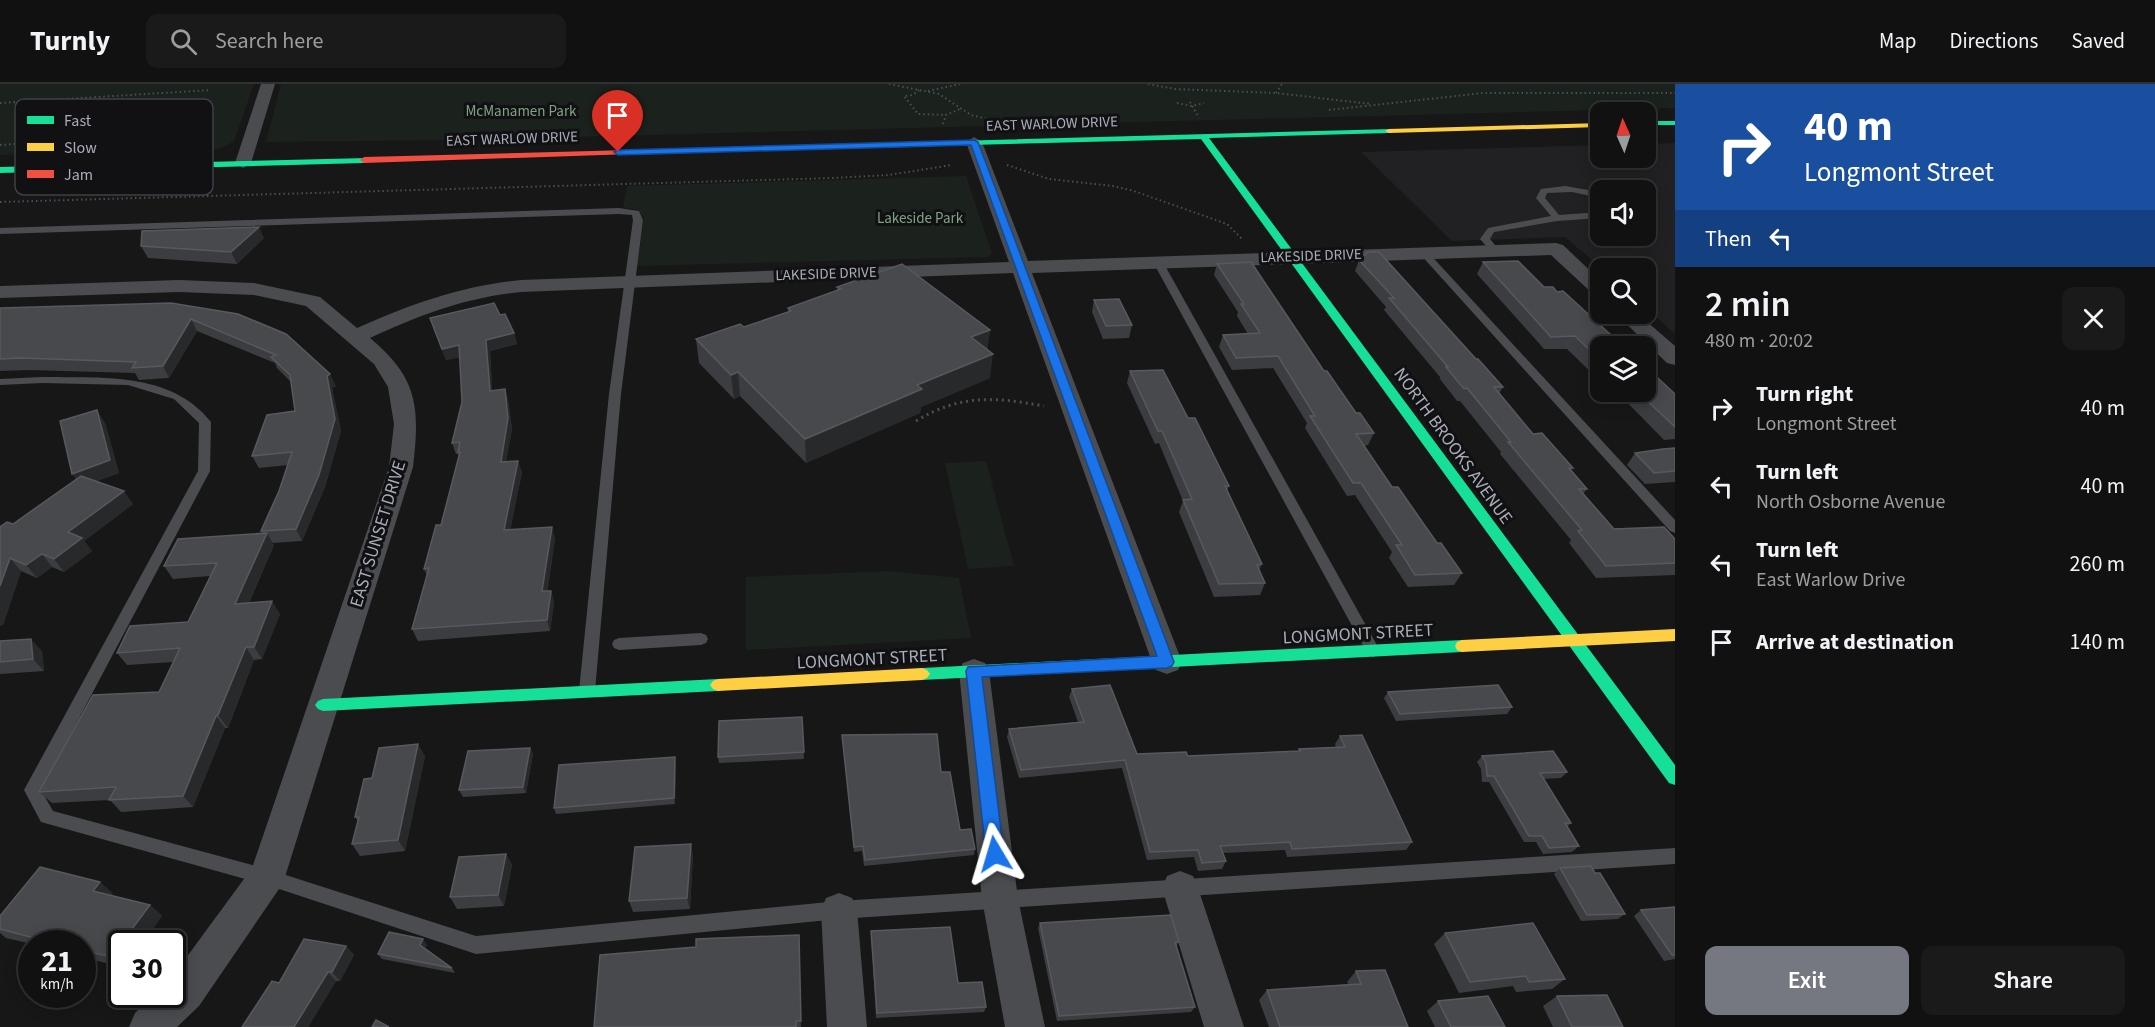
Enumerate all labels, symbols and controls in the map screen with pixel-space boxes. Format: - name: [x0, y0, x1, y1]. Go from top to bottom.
- search box: [146, 14, 566, 68]
- text: Turnly: [30, 21, 110, 61]
- icon: search: [167, 25, 200, 58]
- text: Search here: [215, 25, 324, 57]
- text: Map: [1879, 26, 1917, 56]
- text: Directions: [1950, 26, 2038, 56]
- text: Saved: [2071, 26, 2125, 56]
- pin: [592, 90, 643, 152]
- text: 40 m: [1804, 97, 1893, 157]
- legend: [15, 99, 213, 195]
- icon: arrive: [601, 99, 634, 132]
- park label: McManamen Park: [465, 101, 577, 122]
- north arrow: [1590, 102, 1656, 168]
- map controls: [1590, 102, 1656, 402]
- icon: right: [1705, 108, 1783, 186]
- text: Fast: [64, 110, 92, 132]
- street label: EAST WARLOW DRIVE: [986, 111, 1118, 137]
- street label: EAST WARLOW DRIVE: [446, 126, 578, 152]
- text: Slow: [64, 137, 97, 159]
- text: Longmont Street: [1804, 153, 1994, 192]
- text: Jam: [64, 164, 93, 186]
- button: sound: [1590, 180, 1656, 246]
- park label: Lakeside Park: [877, 208, 964, 229]
- icon: left: [1764, 222, 1797, 255]
- text: Then: [1705, 223, 1752, 255]
- street label: LAKESIDE DRIVE: [1260, 244, 1362, 268]
- button: search: [1590, 258, 1656, 324]
- street label: LAKESIDE DRIVE: [775, 262, 877, 286]
- text: 2 min: [1705, 279, 1791, 330]
- button: close: [2062, 287, 2125, 350]
- text: 480 m · 20:02: [1705, 327, 1813, 355]
- button: layers: [1590, 336, 1656, 402]
- street label: NORTH BROOKS AVENUE: [1388, 363, 1518, 529]
- text: Turn right: [1756, 378, 1853, 410]
- icon: right: [1705, 392, 1738, 425]
- text: 40 m: [2080, 392, 2125, 424]
- text: Longmont Street: [1756, 410, 1897, 438]
- text: Turn left: [1756, 456, 1838, 488]
- street label: EAST SUNSET DRIVE: [344, 458, 412, 610]
- icon: left: [1705, 470, 1738, 503]
- text: 40 m: [2080, 470, 2125, 502]
- text: North Osborne Avenue: [1756, 488, 1945, 516]
- text: Turn left: [1756, 534, 1838, 566]
- icon: left: [1705, 548, 1738, 581]
- text: 260 m: [2070, 548, 2125, 580]
- text: East Warlow Drive: [1756, 566, 1905, 594]
- street label: LONGMONT STREET: [1282, 618, 1434, 650]
- icon: arrive: [1705, 626, 1738, 659]
- text: Arrive at destination: [1756, 626, 1954, 658]
- text: 140 m: [2070, 626, 2125, 658]
- street label: LONGMONT STREET: [796, 643, 948, 675]
- position arrow: [963, 822, 1027, 886]
- speed limit sign: 30: [108, 930, 186, 1008]
- text: 21: [41, 940, 73, 983]
- button: Exit: [1705, 946, 1909, 1015]
- button: Share: [1921, 946, 2125, 1015]
- text: km/h: [40, 974, 74, 995]

